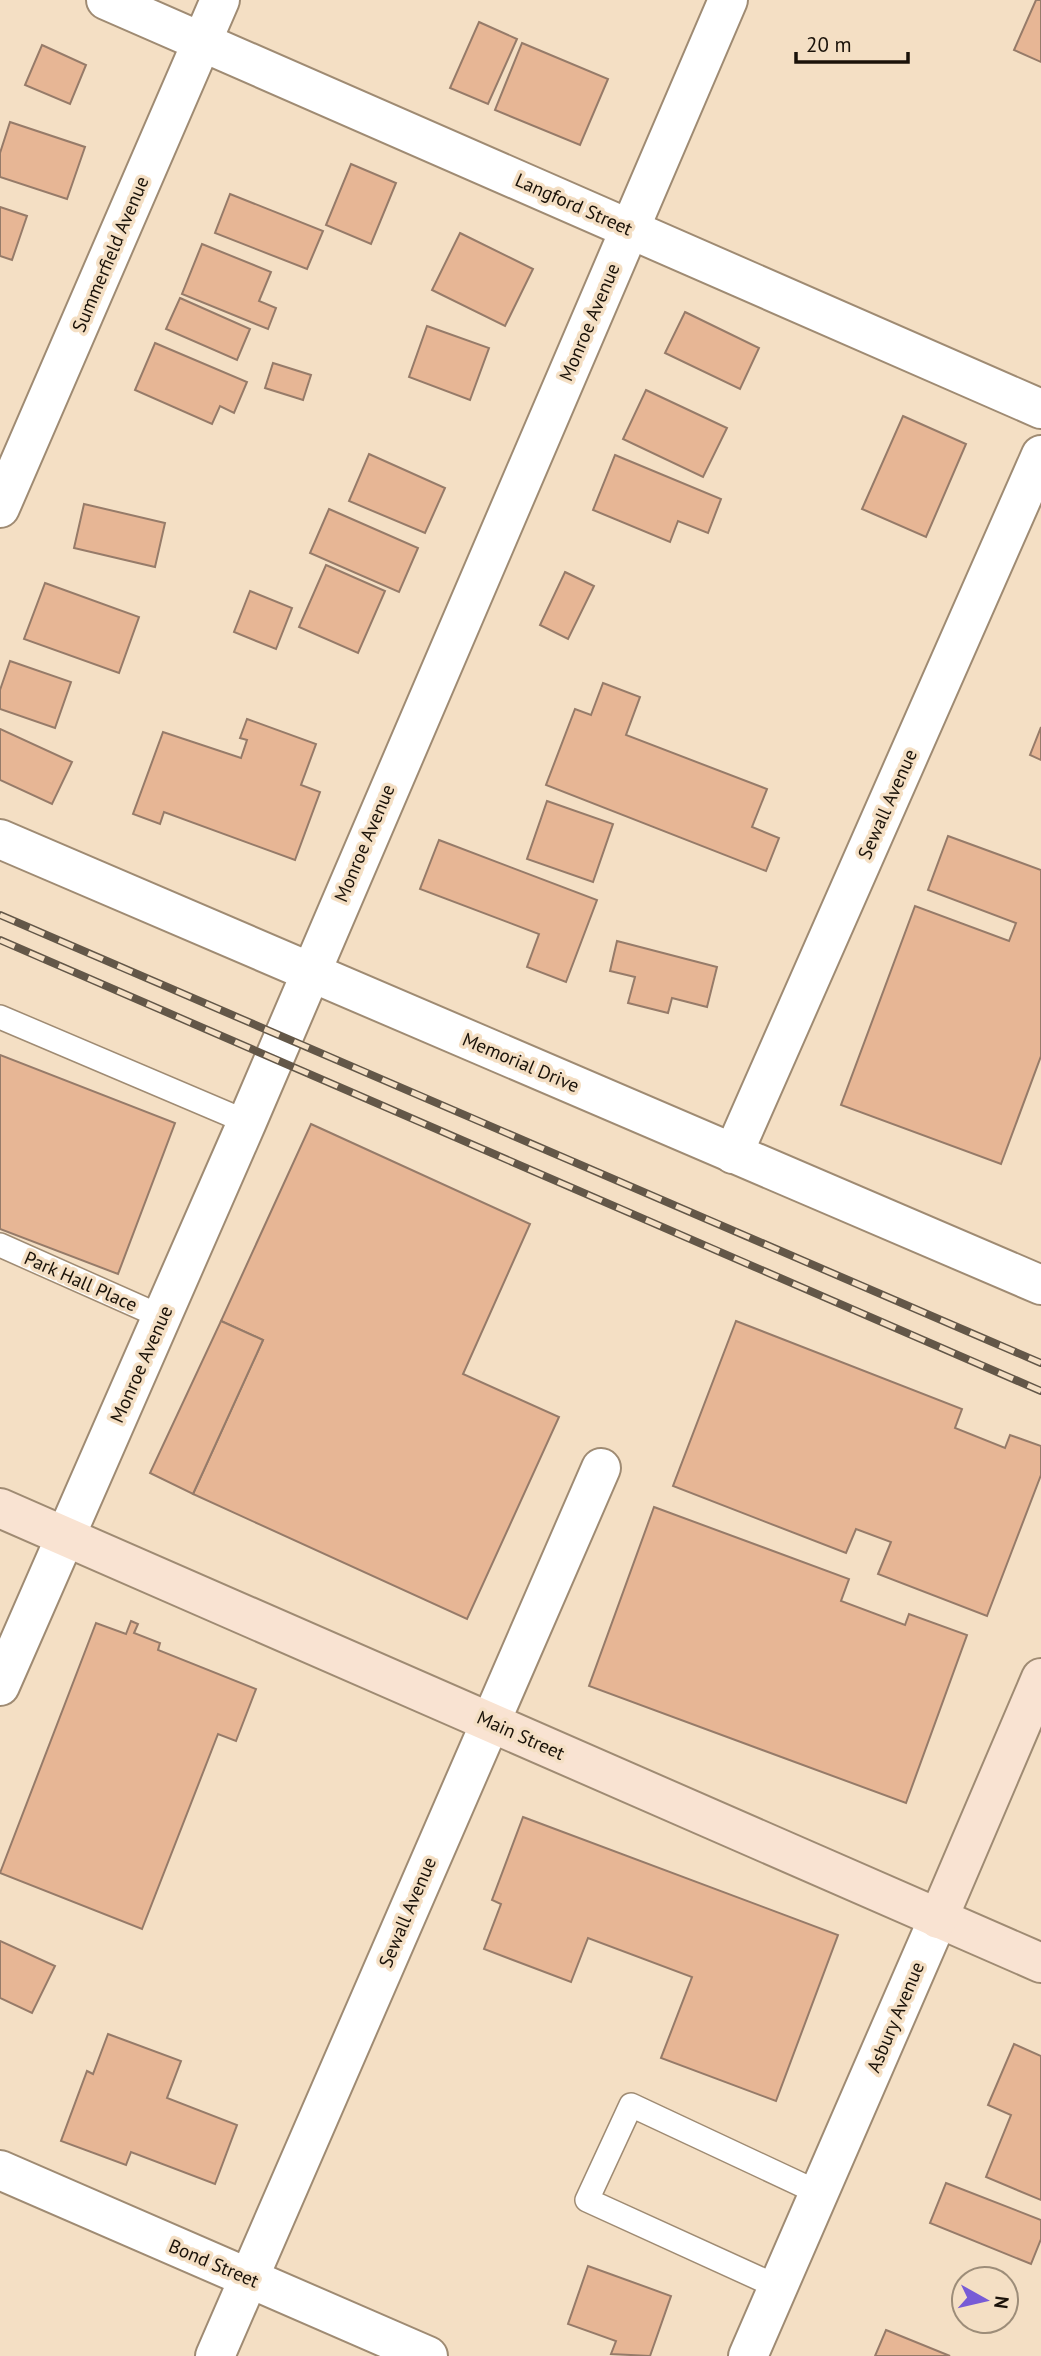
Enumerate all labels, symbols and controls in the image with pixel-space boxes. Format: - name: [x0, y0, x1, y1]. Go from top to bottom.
- scale bar: [796, 21, 908, 65]
- text: 20 m: [806, 31, 852, 58]
- street label: Langford Street: [512, 167, 637, 241]
- street label: Summerfield Avenue: [66, 173, 154, 335]
- street label: Monroe Avenue: [553, 259, 625, 385]
- street label: Sewall Avenue: [852, 745, 922, 863]
- street label: Monroe Avenue: [328, 780, 400, 906]
- street label: Memorial Drive: [459, 1027, 583, 1097]
- street label: Park Hall Place: [21, 1245, 141, 1317]
- street label: Monroe Avenue: [104, 1302, 178, 1426]
- street label: Main Street: [473, 1705, 569, 1765]
- street label: Sewall Avenue: [373, 1853, 441, 1971]
- street label: Asbury Avenue: [861, 1958, 929, 2076]
- street label: Bond Street: [165, 2233, 263, 2293]
- north arrow: [950, 2265, 1020, 2335]
- text: N: [989, 2295, 1015, 2310]

